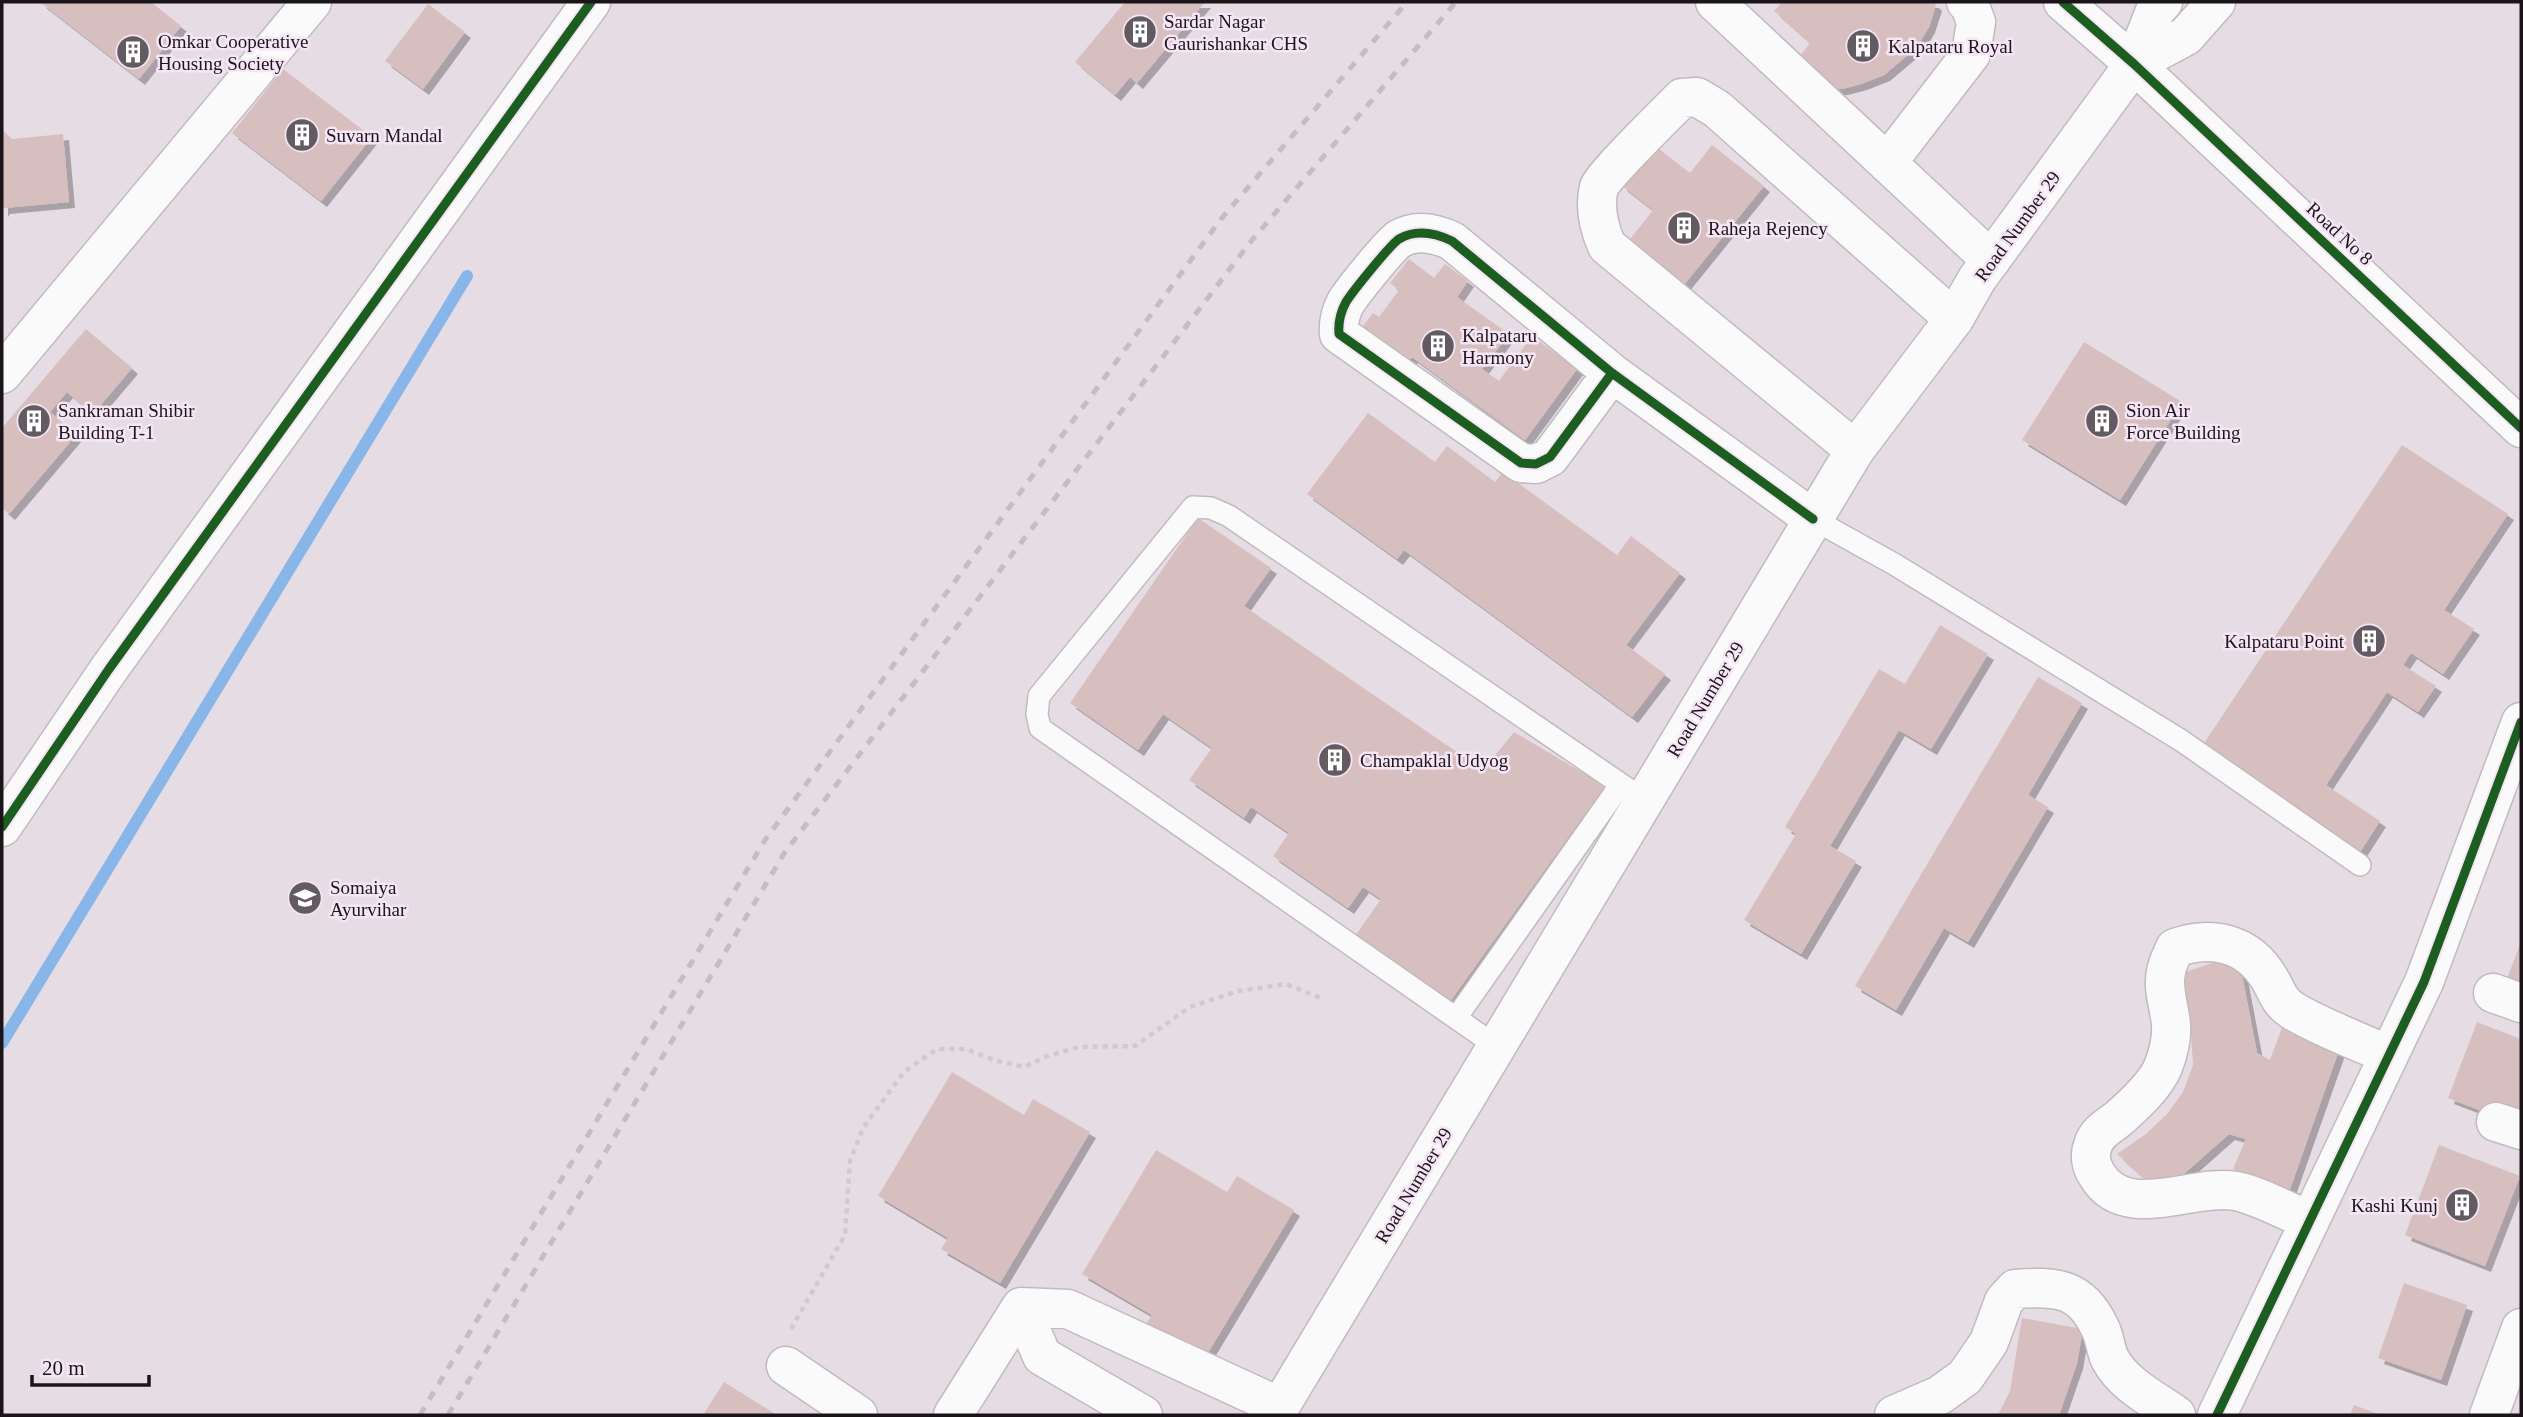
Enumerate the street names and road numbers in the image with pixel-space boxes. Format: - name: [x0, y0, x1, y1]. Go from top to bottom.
- street label: Road Number 29: [1970, 167, 2064, 285]
- street label: Road No 8: [2302, 198, 2377, 269]
- street label: Road Number 29: [1663, 638, 1748, 761]
- street label: Road Number 29: [1371, 1124, 1456, 1247]

